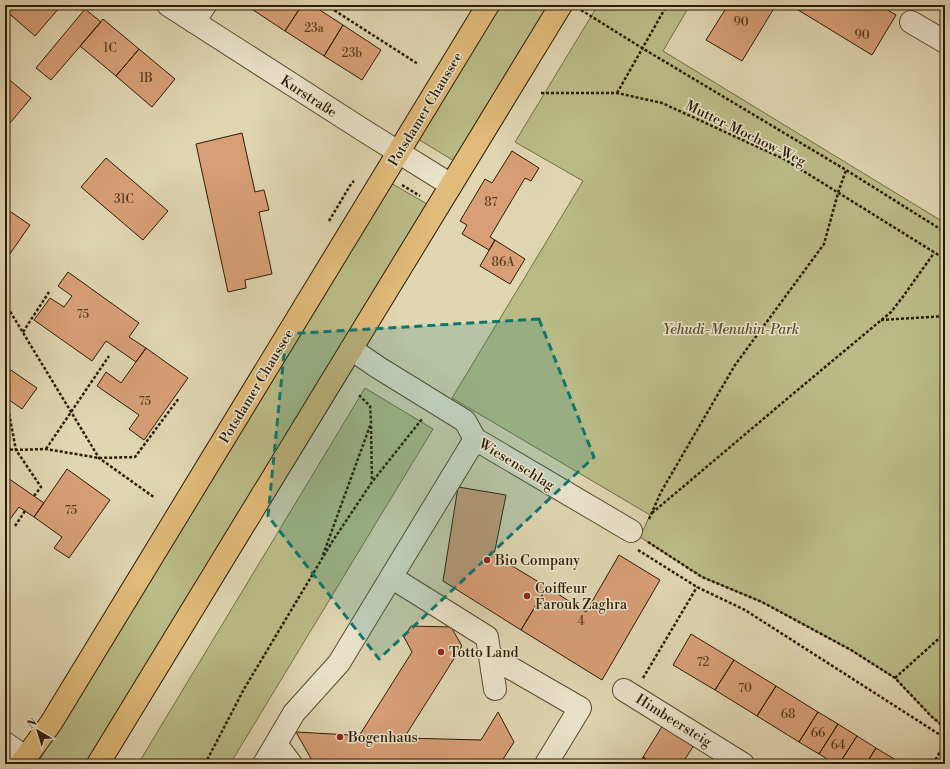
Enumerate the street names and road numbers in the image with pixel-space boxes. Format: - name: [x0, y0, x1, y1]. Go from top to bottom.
- street label: Potsdamer Chaussee: [385, 49, 467, 170]
- street label: Kurstraße: [277, 72, 340, 122]
- street label: Mutter-Mochow-Weg: [682, 97, 809, 171]
- street label: Potsdamer Chaussee: [216, 326, 298, 447]
- street label: Wiesenschlag: [474, 435, 558, 495]
- street label: Himbeersteig: [632, 690, 715, 752]

